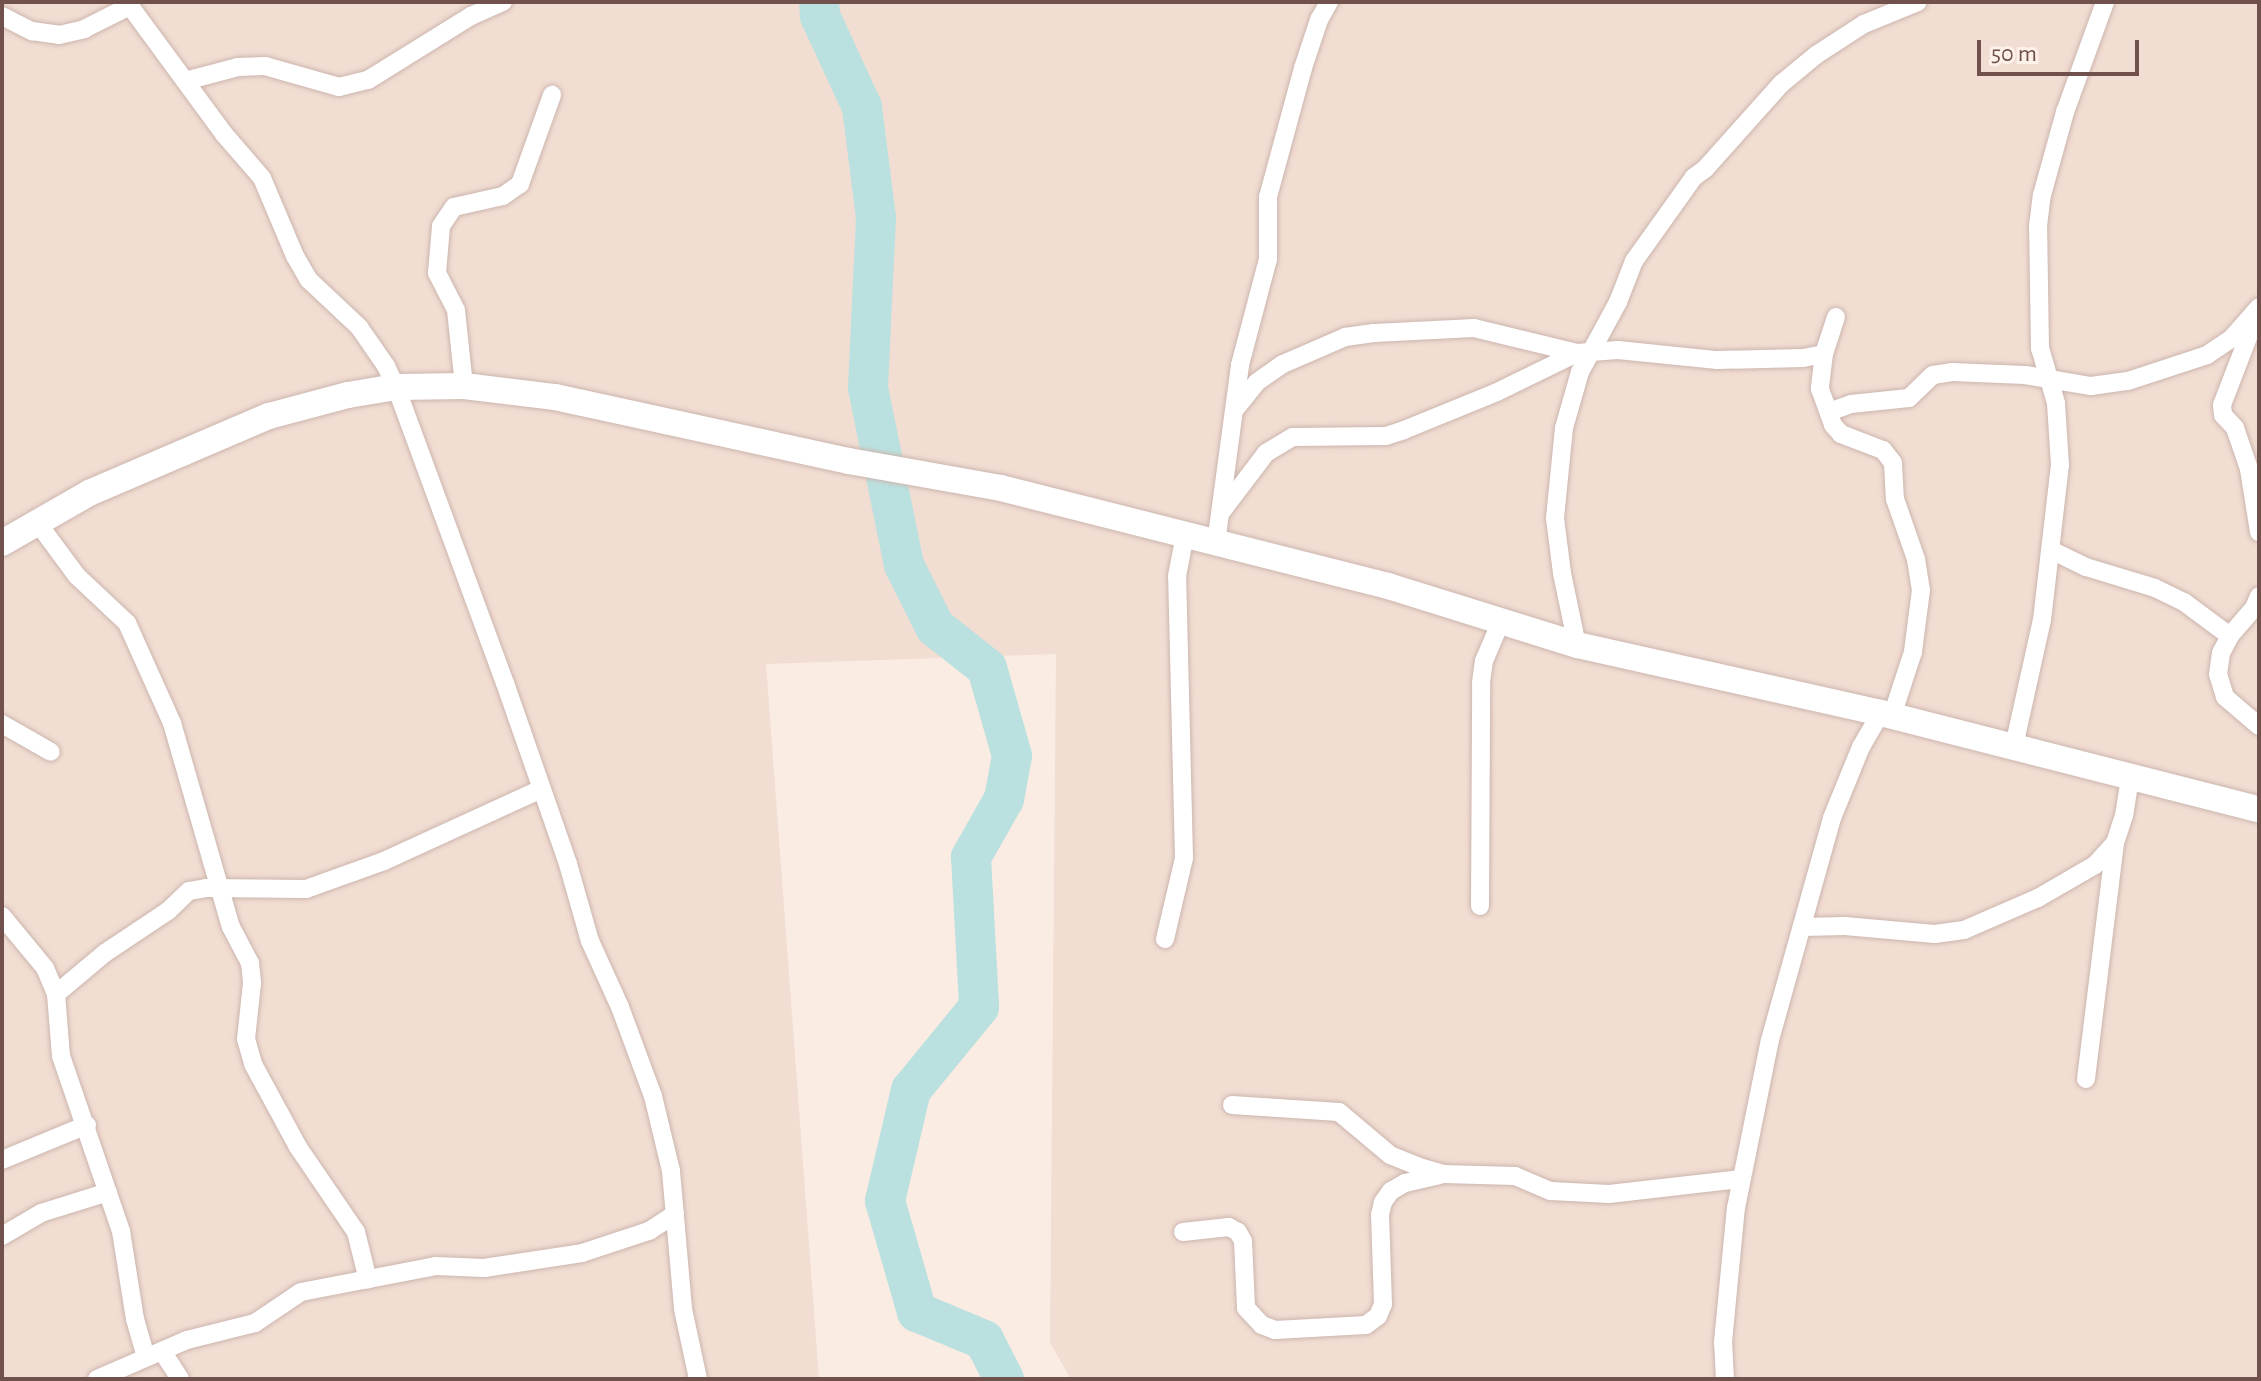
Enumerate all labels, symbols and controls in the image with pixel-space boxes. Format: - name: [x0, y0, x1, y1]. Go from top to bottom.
- scale bar: [1981, 24, 2143, 74]
- text: 50 m: [1991, 42, 2037, 66]

